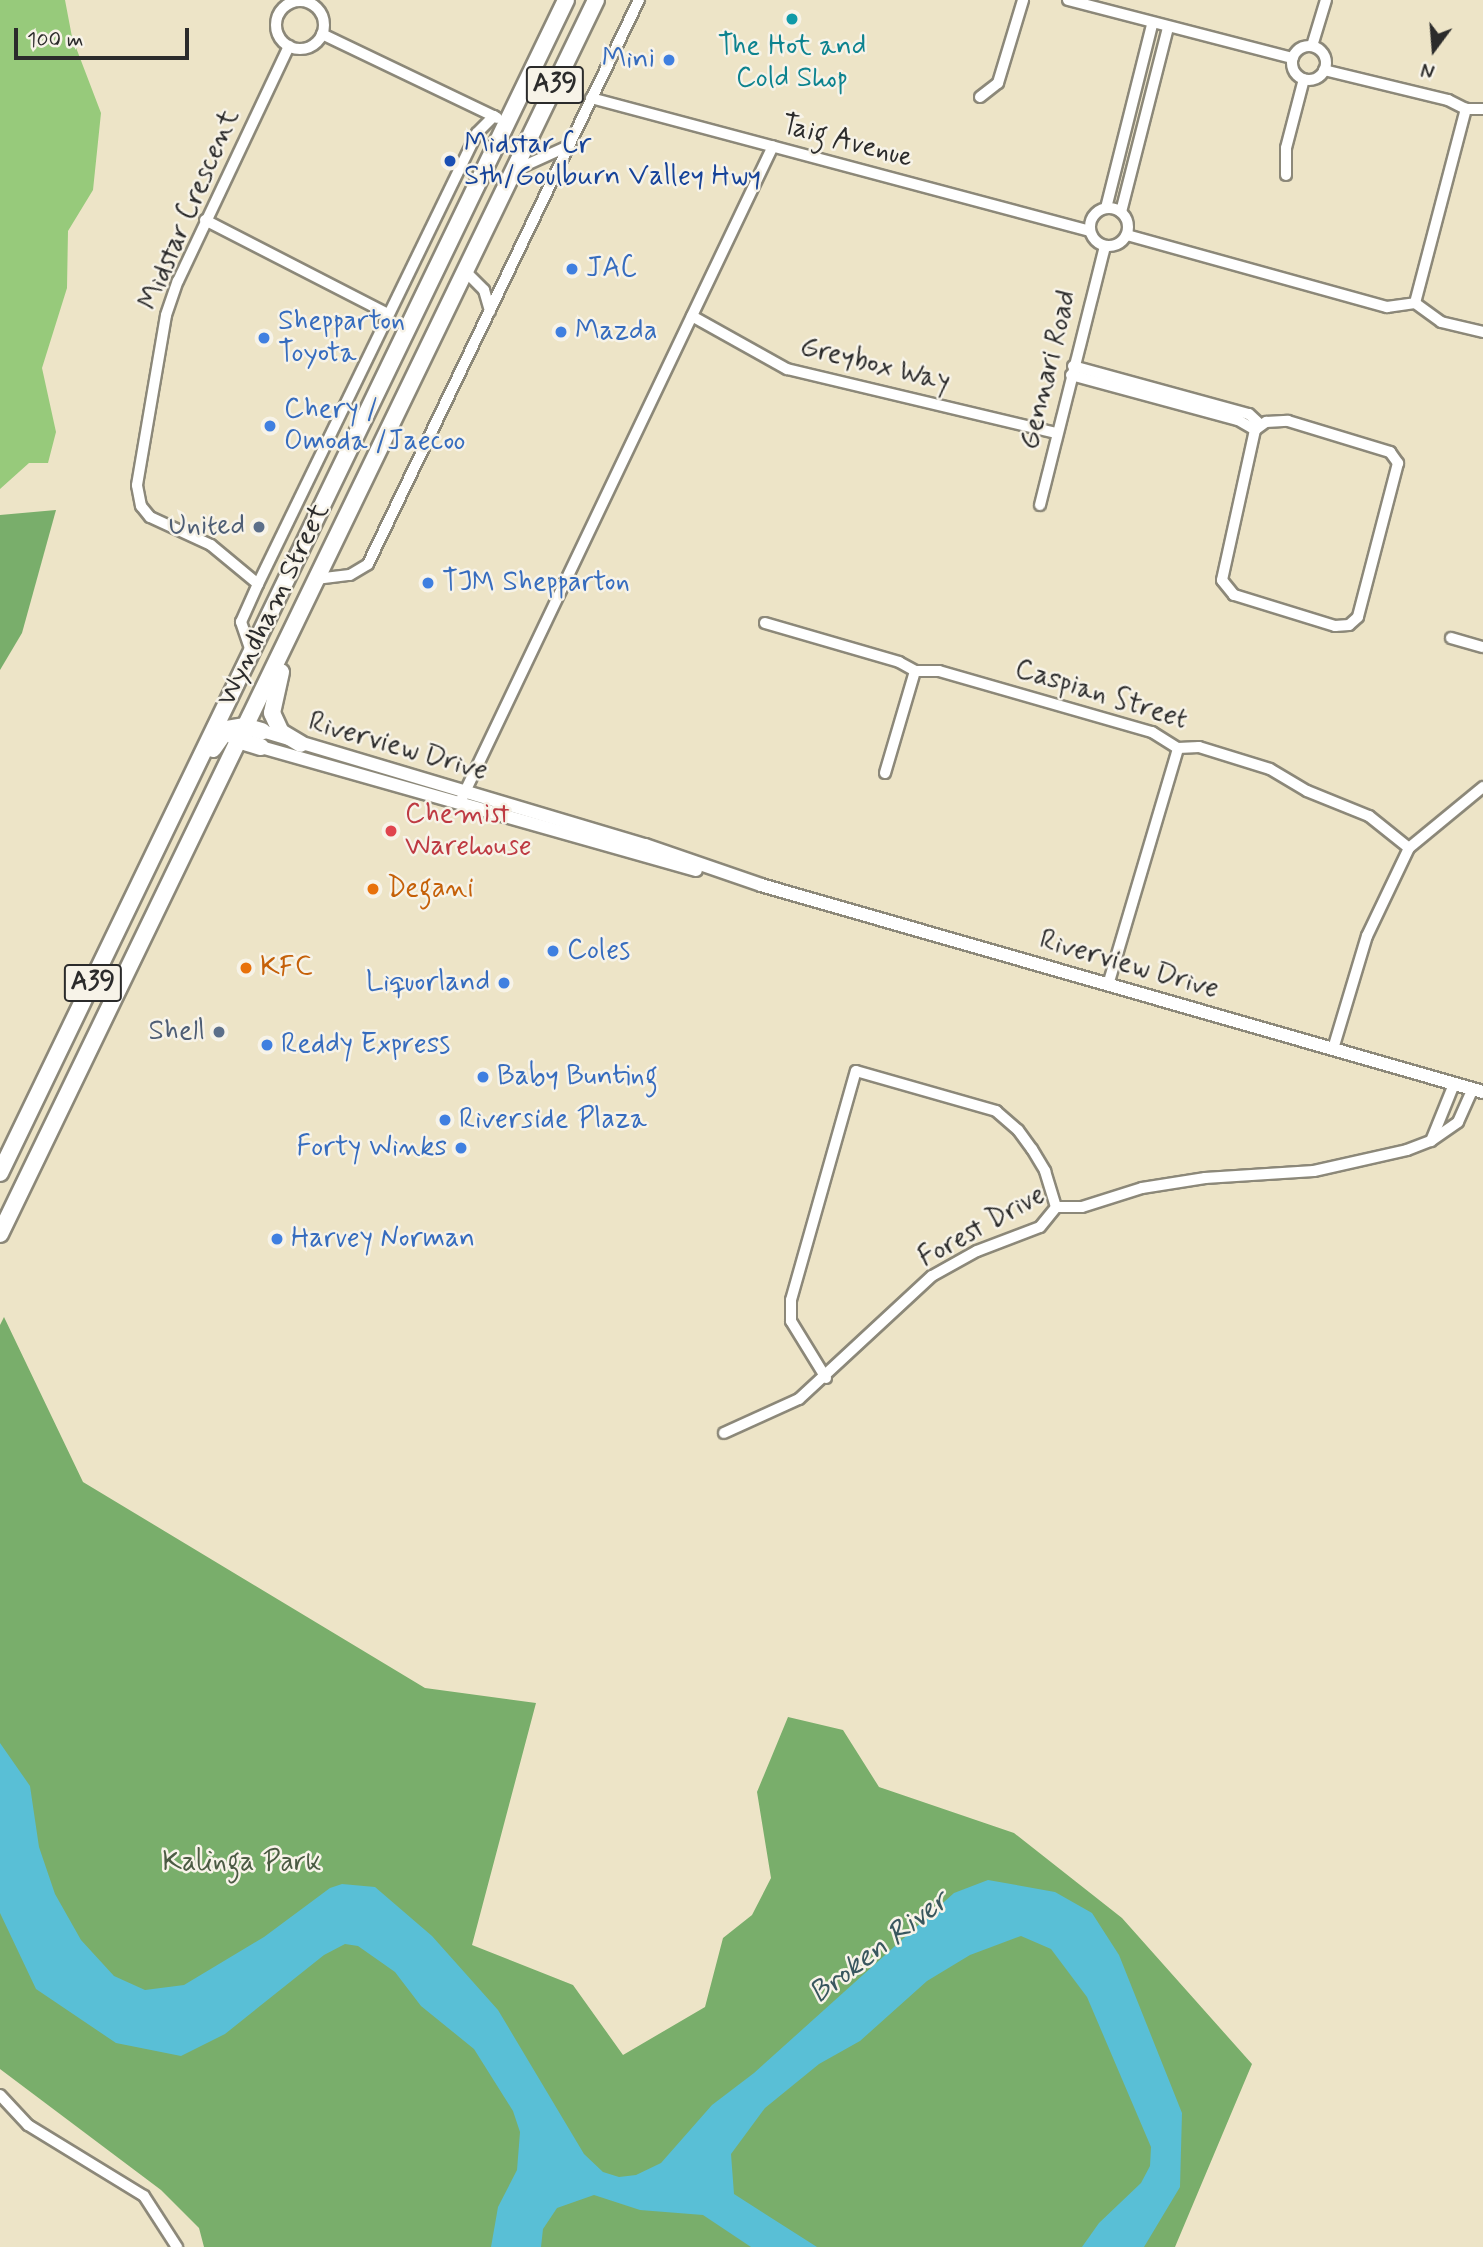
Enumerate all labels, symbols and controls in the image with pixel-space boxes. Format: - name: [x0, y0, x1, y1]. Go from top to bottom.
- marker: The Hot and Cold Shop: [784, 11, 800, 27]
- scale bar: [18, 14, 192, 58]
- north arrow: [1399, 14, 1469, 84]
- text: 100 m: [27, 26, 83, 54]
- place label: The Hot and Cold Shop: [723, 30, 861, 96]
- place label: Mini: [602, 43, 655, 77]
- marker: Mini: [661, 52, 677, 68]
- text: N: [1419, 56, 1438, 83]
- road number: A39: [525, 62, 585, 108]
- street label: Taig Avenue: [774, 107, 920, 177]
- street label: Midstar Crescent: [134, 109, 246, 311]
- place label: Midstar Cr Sth/Goulburn Valley Hwy: [464, 128, 755, 194]
- marker: Midstar Cr Sth/Goulburn Valley Hwy: [442, 153, 458, 169]
- place label: JAC: [586, 252, 637, 286]
- marker: JAC: [564, 261, 580, 277]
- street label: Gennari Road: [1013, 287, 1085, 453]
- place label: Shepparton Toyota: [278, 305, 405, 371]
- place label: Mazda: [575, 315, 657, 349]
- marker: Mazda: [553, 324, 569, 340]
- marker: Shepparton Toyota: [256, 330, 272, 346]
- street label: Greybox Way: [795, 330, 955, 400]
- place label: Chery / Omoda /Jaecoo: [284, 393, 465, 459]
- marker: Chery / Omoda /Jaecoo: [262, 418, 278, 434]
- street label: Wyndham Street: [210, 498, 338, 712]
- place label: United: [168, 510, 245, 544]
- marker: United: [251, 519, 267, 535]
- place label: TJM Shepparton: [442, 566, 630, 600]
- marker: TJM Shepparton: [420, 575, 436, 591]
- street label: Caspian Street: [1009, 652, 1193, 738]
- street label: Riverview Drive: [306, 706, 490, 788]
- place label: Chemist Warehouse: [405, 798, 532, 864]
- marker: Chemist Warehouse: [383, 823, 399, 839]
- place label: Degani: [387, 872, 474, 906]
- marker: Degani: [365, 881, 381, 897]
- street label: Riverview Drive: [1037, 924, 1221, 1006]
- place label: Coles: [567, 934, 630, 968]
- marker: Coles: [545, 943, 561, 959]
- place label: KFC: [260, 951, 313, 985]
- road number: A39: [63, 960, 123, 1006]
- marker: KFC: [238, 960, 254, 976]
- place label: Liquorland: [366, 966, 490, 1000]
- marker: Liquorland: [496, 975, 512, 991]
- place label: Shell: [149, 1015, 205, 1049]
- marker: Shell: [211, 1024, 227, 1040]
- place label: Reddy Express: [281, 1028, 456, 1062]
- marker: Reddy Express: [259, 1037, 275, 1053]
- place label: Baby Bunting: [497, 1060, 658, 1094]
- marker: Baby Bunting: [475, 1069, 491, 1085]
- place label: Riverside Plaza: [459, 1103, 642, 1137]
- marker: Riverside Plaza: [437, 1112, 453, 1128]
- place label: Forty Winks: [301, 1131, 447, 1165]
- marker: Forty Winks: [453, 1140, 469, 1156]
- street label: Forest Drive: [913, 1178, 1051, 1276]
- place label: Harvey Norman: [291, 1222, 480, 1256]
- marker: Harvey Norman: [269, 1231, 285, 1247]
- park label: Kalinga Park: [164, 1846, 320, 1880]
- water label: Broken River: [803, 1884, 955, 2012]

